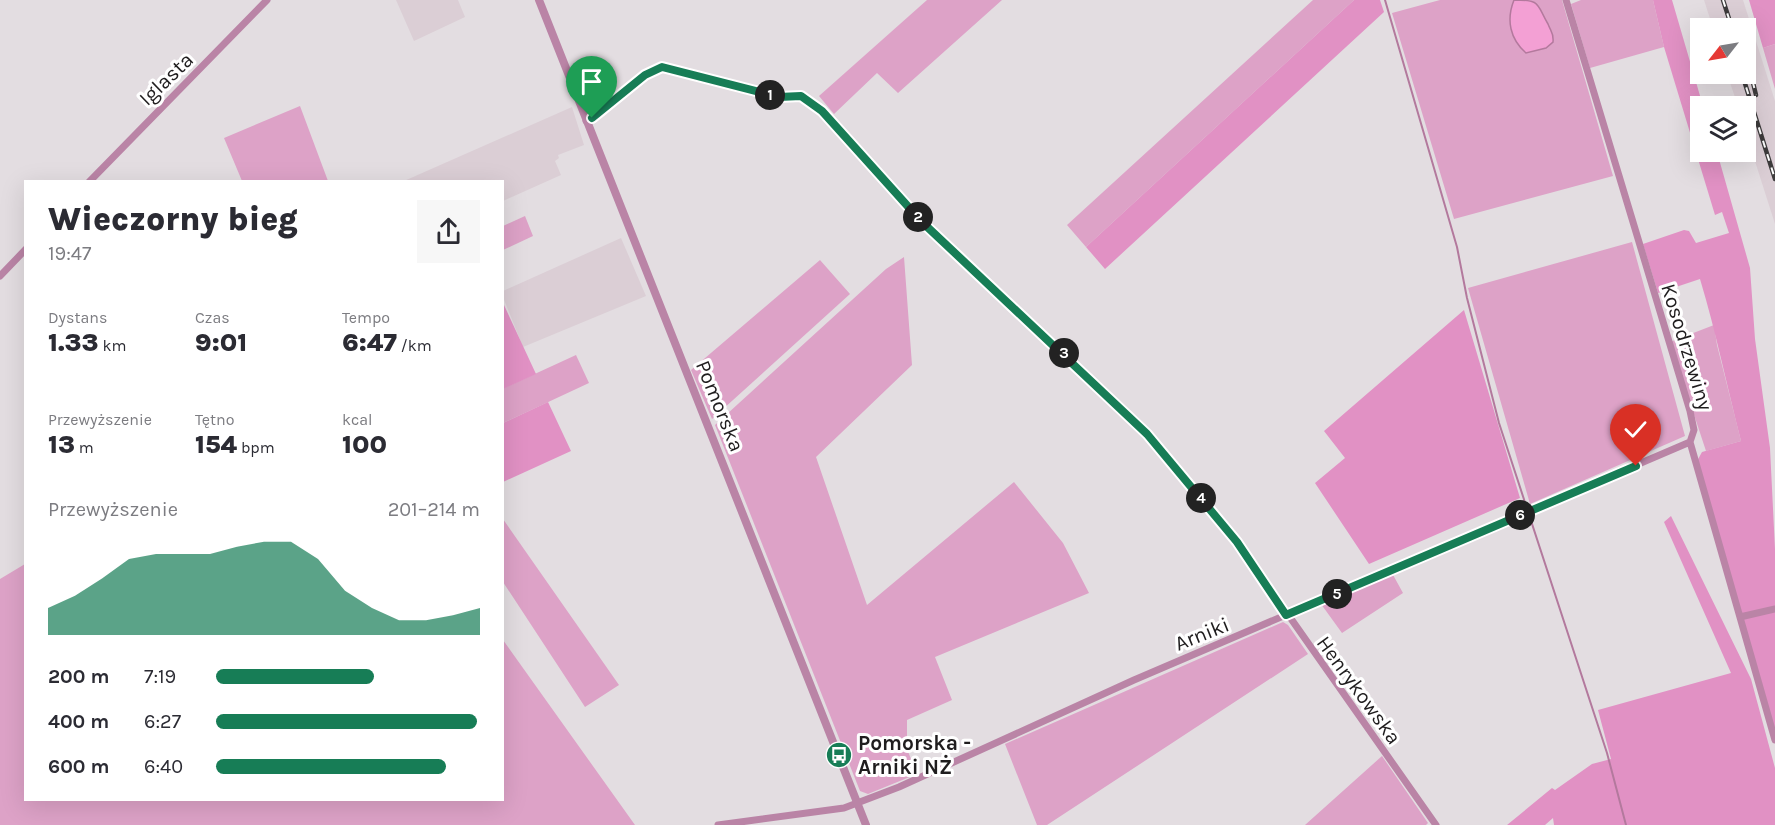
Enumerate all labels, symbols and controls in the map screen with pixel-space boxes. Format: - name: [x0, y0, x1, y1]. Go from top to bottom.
- north arrow: [1690, 18, 1756, 84]
- map controls: [1690, 18, 1756, 162]
- street label: Iglasta: [134, 48, 198, 110]
- pin: [566, 56, 617, 118]
- icon: arrive: [575, 65, 608, 98]
- pin: 1: [755, 80, 785, 110]
- text: 1: [767, 85, 773, 104]
- button: layers: [1690, 96, 1756, 162]
- text: Wieczorny bieg: [48, 200, 298, 238]
- button: share: [417, 200, 480, 263]
- pin: 2: [903, 202, 933, 232]
- text: 2: [913, 207, 923, 226]
- text: 19:47: [48, 242, 91, 265]
- street label: Kosodrzewiny: [1656, 281, 1718, 414]
- text: Dystans: [48, 308, 107, 327]
- text: Czas: [195, 308, 230, 327]
- text: Tempo: [342, 308, 390, 327]
- text: 1.33: [48, 327, 99, 358]
- text: 9:01: [195, 327, 247, 358]
- text: 6:47: [342, 327, 397, 358]
- text: km: [99, 336, 126, 355]
- text: /km: [397, 336, 432, 355]
- pin: 3: [1049, 338, 1079, 368]
- text: 3: [1059, 343, 1069, 362]
- street label: Pomorska: [691, 357, 749, 455]
- pin: [1610, 404, 1661, 466]
- text: Przewyższenie: [48, 410, 152, 429]
- text: Tętno: [195, 410, 234, 429]
- text: kcal: [342, 410, 373, 429]
- icon: check: [1619, 413, 1652, 446]
- text: 13: [48, 429, 75, 460]
- text: 154: [195, 429, 237, 460]
- text: 100: [342, 429, 387, 460]
- text: m: [75, 438, 94, 457]
- text: bpm: [237, 438, 275, 457]
- pin: 4: [1186, 483, 1216, 513]
- text: 4: [1196, 488, 1206, 507]
- text: Przewyższenie: [48, 498, 178, 521]
- text: 201–214 m: [388, 498, 480, 521]
- pin: 6: [1505, 500, 1535, 530]
- text: 6: [1515, 505, 1525, 524]
- pin: 5: [1322, 579, 1352, 609]
- text: 5: [1332, 584, 1342, 603]
- street label: Arniki: [1171, 612, 1233, 656]
- street label: Henrykowska: [1312, 631, 1406, 749]
- text: 200 m: [48, 665, 109, 688]
- text: 7:19: [144, 665, 176, 688]
- text: 400 m: [48, 710, 109, 733]
- text: 6:27: [144, 710, 181, 733]
- place label: Pomorska - Arniki NŻ: [858, 731, 971, 779]
- bus stop icon: Pomorska - Arniki NŻ: [824, 740, 854, 770]
- text: 600 m: [48, 755, 109, 778]
- text: 6:40: [144, 755, 183, 778]

